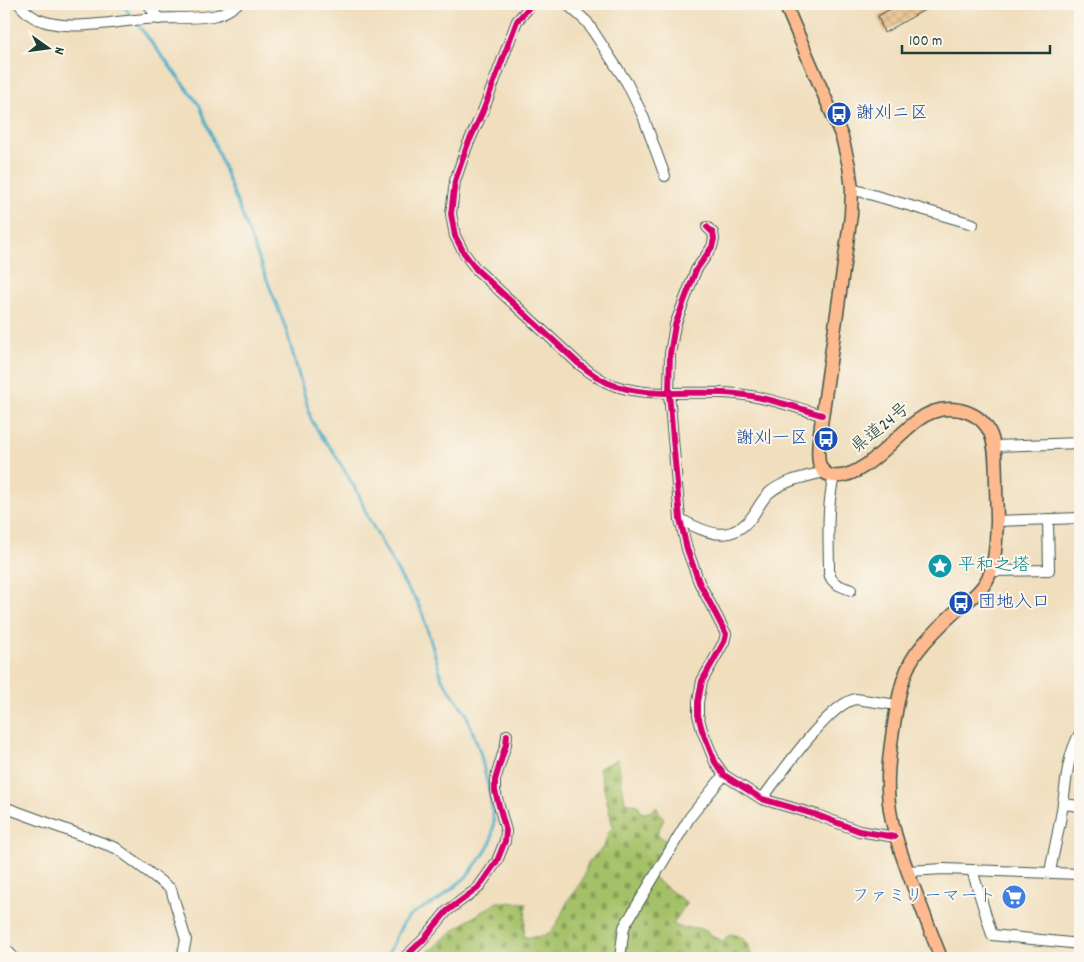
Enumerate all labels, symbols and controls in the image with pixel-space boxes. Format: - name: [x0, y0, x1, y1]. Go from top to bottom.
- north arrow: [22, 22, 72, 72]
- scale bar: [902, 22, 1049, 54]
- text: 100 m: [909, 31, 942, 53]
- text: N: [48, 45, 69, 57]
- bus stop icon: 謝刈ニ区: [826, 101, 852, 127]
- place label: 謝刈ニ区: [856, 102, 928, 127]
- street label: 県道24号: [846, 397, 916, 461]
- bus stop icon: 謝刈一区: [813, 426, 839, 452]
- place label: 謝刈一区: [736, 427, 808, 452]
- place icon: 平和之塔: [927, 553, 953, 579]
- place label: 平和之塔: [958, 554, 1030, 579]
- bus stop icon: 団地入口: [948, 590, 974, 616]
- place label: 団地入口: [978, 591, 1050, 616]
- supermarket icon: ファミリーマート: [1001, 884, 1027, 910]
- place label: ファミリーマート: [852, 885, 996, 910]

